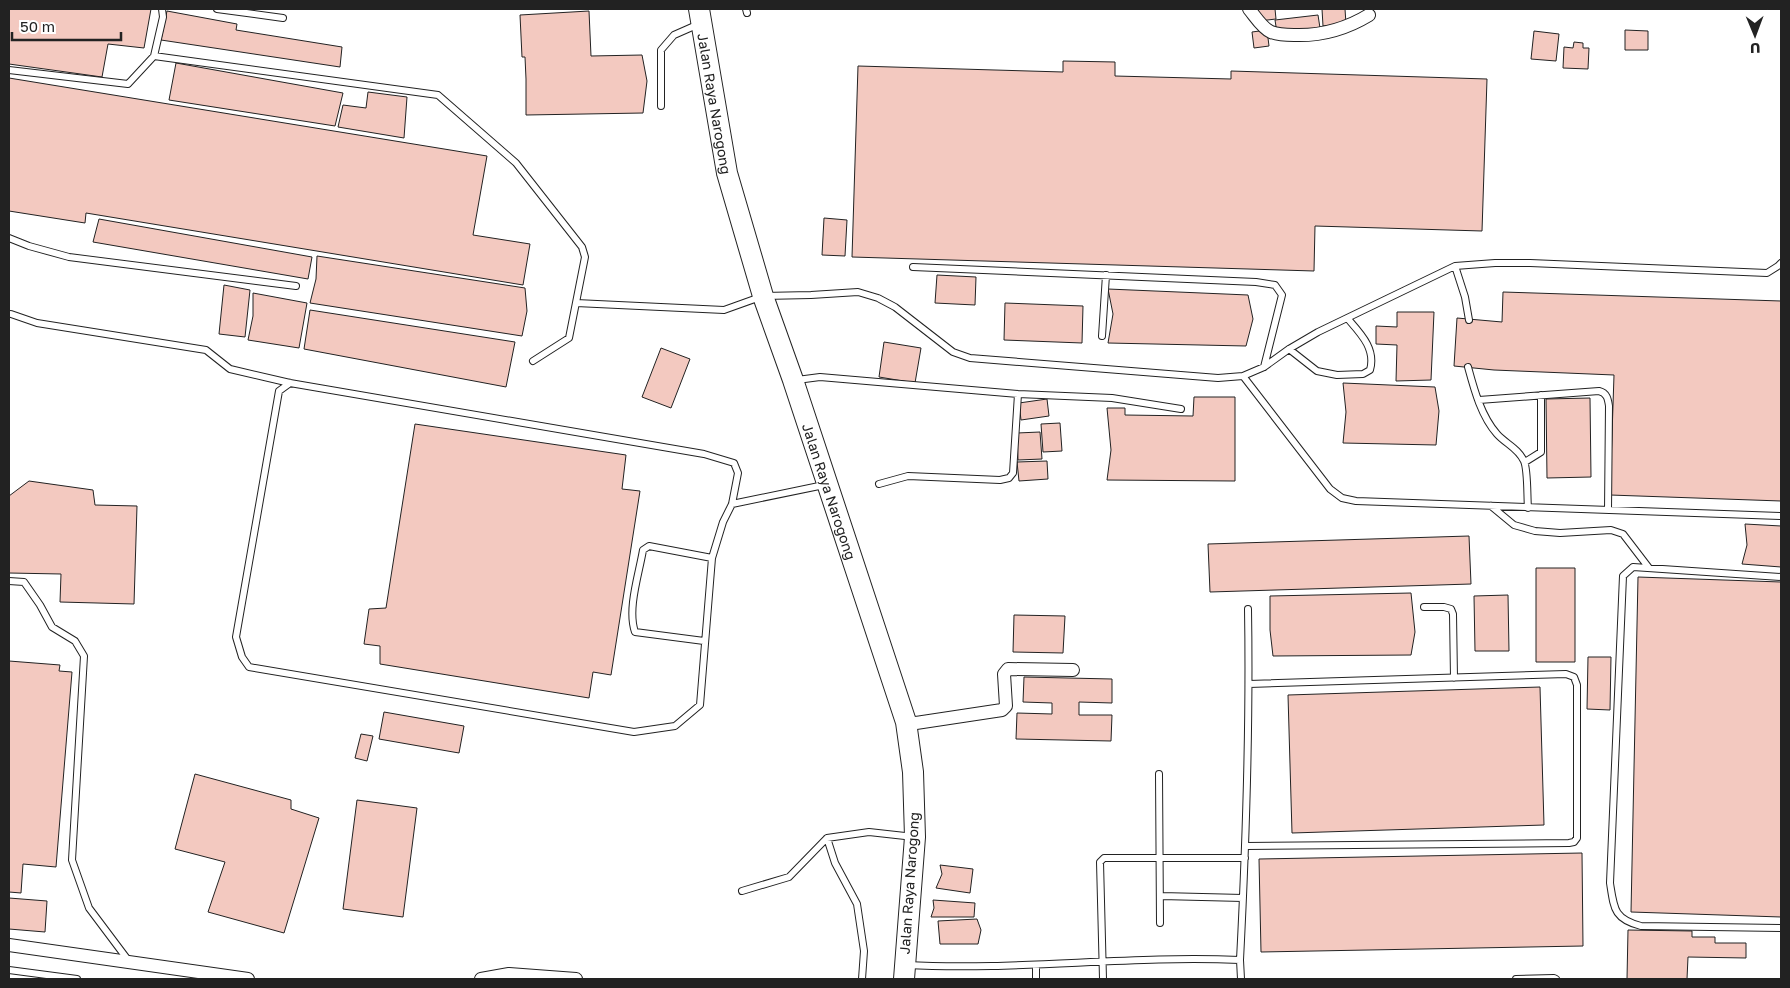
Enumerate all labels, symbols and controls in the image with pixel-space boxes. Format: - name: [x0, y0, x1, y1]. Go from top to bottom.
- scale bar: [12, 10, 121, 42]
- north arrow: [1730, 10, 1780, 60]
- text: 50 m: [20, 17, 55, 35]
- street label: Jalan Raya Narogong: [695, 32, 736, 175]
- text: U: [1750, 40, 1761, 57]
- street label: Jalan Raya Narogong: [799, 421, 860, 562]
- street label: Jalan Raya Narogong: [896, 811, 922, 955]

